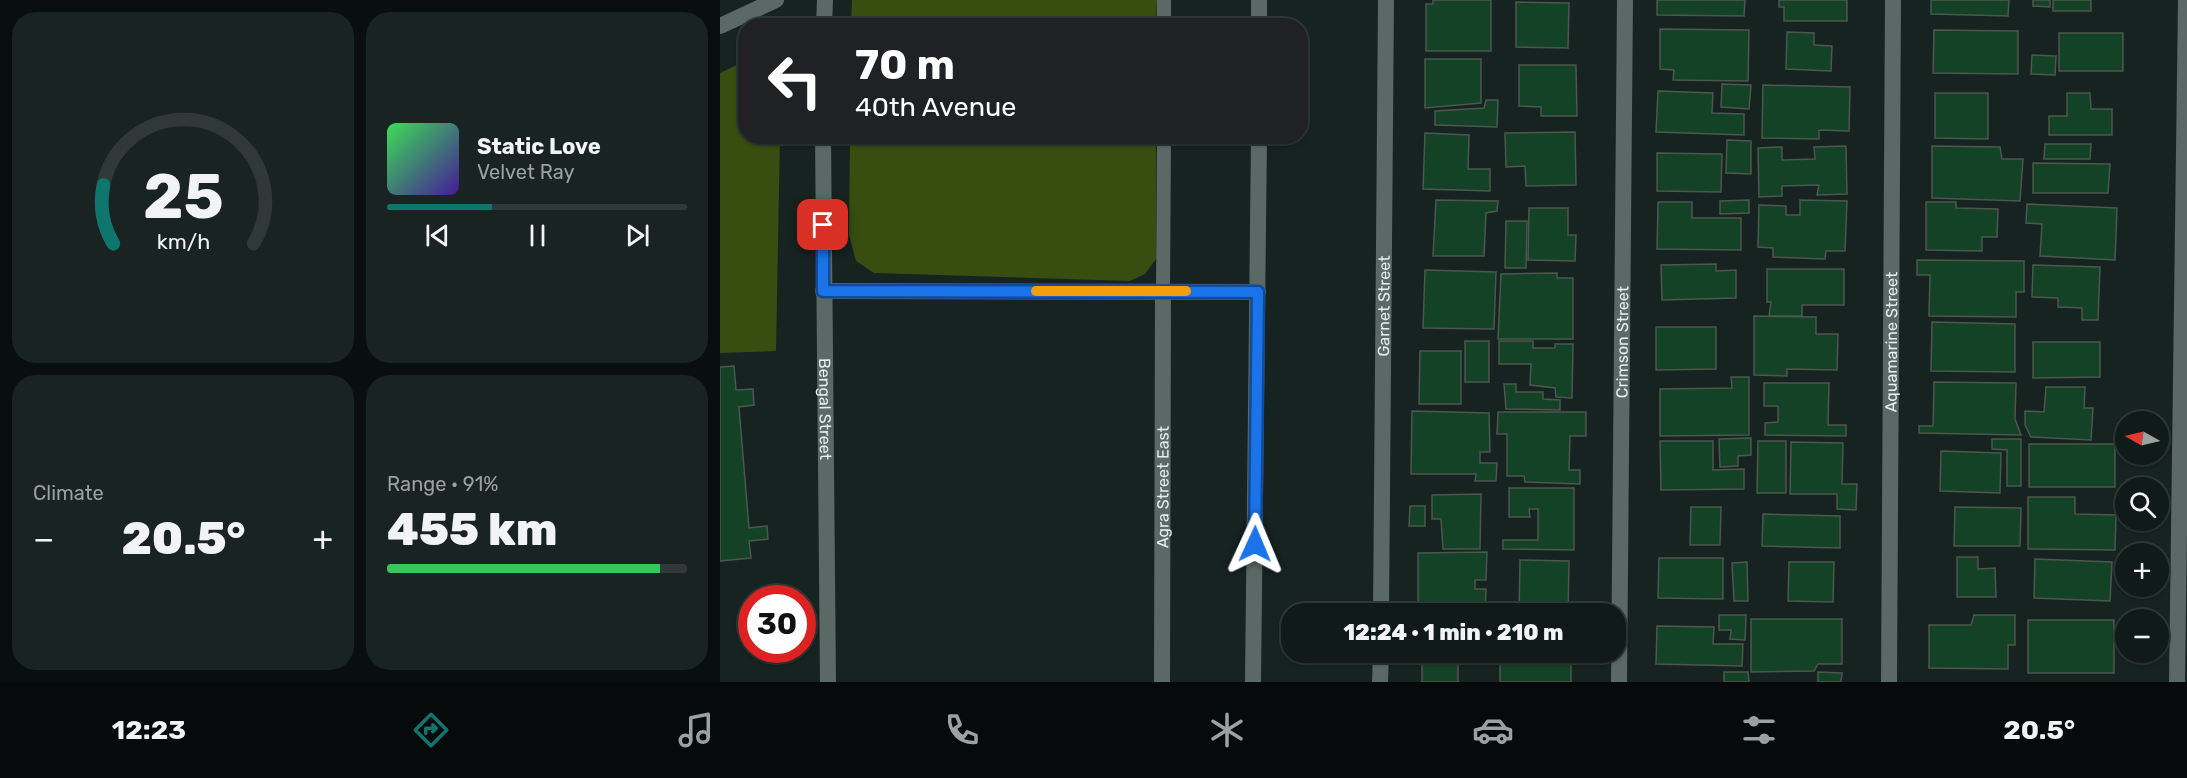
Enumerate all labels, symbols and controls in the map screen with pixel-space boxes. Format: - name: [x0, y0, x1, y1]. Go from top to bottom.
- text: 70 m: [855, 40, 955, 90]
- icon: left: [756, 42, 834, 120]
- text: 40th Avenue: [855, 91, 1016, 123]
- text: Static Love: [477, 133, 601, 160]
- text: Velvet Ray: [477, 160, 575, 184]
- text: 25: [143, 161, 223, 235]
- pin: [797, 199, 848, 250]
- icon: arrive: [806, 208, 839, 241]
- icon: previous: [421, 219, 454, 252]
- icon: pause: [521, 219, 554, 252]
- icon: next: [621, 219, 654, 252]
- text: km/h: [156, 230, 210, 255]
- street label: Garnet Street: [1374, 255, 1394, 357]
- street label: Aquamarine Street: [1882, 272, 1901, 412]
- street label: Crimson Street: [1612, 286, 1632, 398]
- street label: Bengal Street: [815, 358, 835, 460]
- north arrow: [2115, 411, 2169, 465]
- map controls: [2115, 411, 2169, 663]
- street label: Agra Street East: [1153, 426, 1173, 548]
- text: Range · 91%: [387, 472, 498, 496]
- button: search: [2115, 477, 2169, 531]
- text: Climate: [33, 481, 104, 505]
- text: 455 km: [387, 503, 557, 556]
- text: 20.5°: [121, 512, 246, 565]
- position arrow: [1223, 512, 1287, 576]
- text: −: [33, 519, 54, 558]
- text: +: [312, 519, 333, 558]
- button: +: [2115, 543, 2169, 597]
- speed limit sign: 30: [738, 585, 816, 663]
- button: −: [2115, 609, 2169, 663]
- text: 12:24 · 1 min · 210 m: [1343, 619, 1564, 646]
- icon: directions: [410, 709, 452, 751]
- icon: music: [675, 709, 717, 751]
- icon: phone: [941, 709, 983, 751]
- icon: climate: [1206, 709, 1248, 751]
- icon: car: [1472, 709, 1514, 751]
- icon: filters: [1738, 709, 1780, 751]
- text: 12:23: [112, 714, 186, 746]
- text: 20.5°: [2003, 714, 2075, 746]

